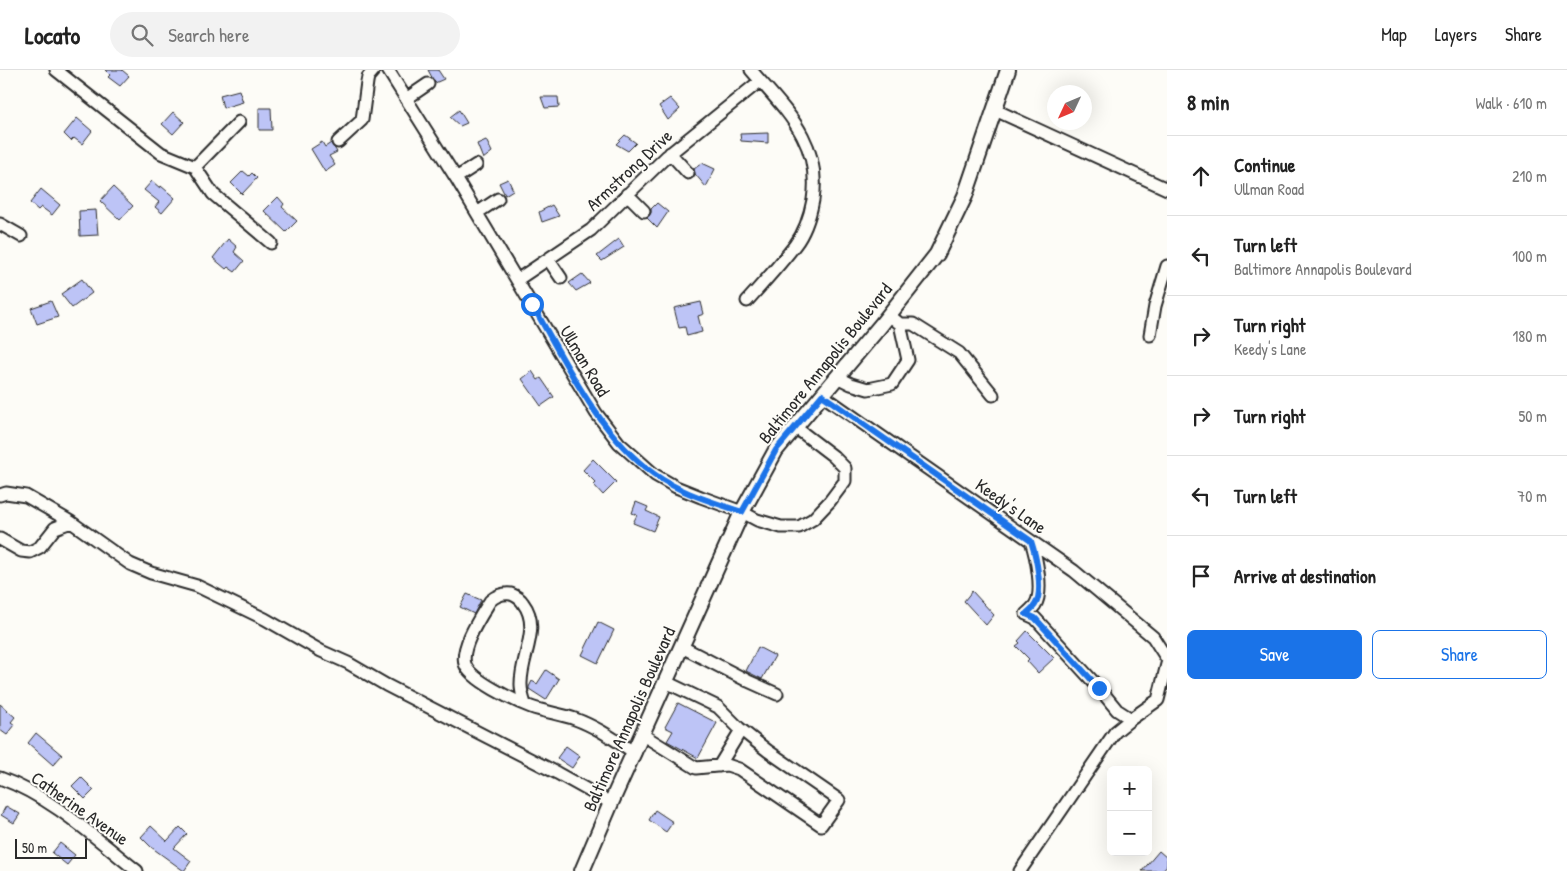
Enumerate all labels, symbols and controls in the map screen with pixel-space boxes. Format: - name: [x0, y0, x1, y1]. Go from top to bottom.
- search box: [110, 12, 460, 57]
- text: Locato: [25, 19, 80, 51]
- icon: search: [128, 21, 156, 49]
- text: Search here: [168, 22, 249, 48]
- text: Map: [1381, 22, 1407, 47]
- text: Layers: [1435, 22, 1477, 47]
- text: Share: [1505, 22, 1542, 47]
- north arrow: [1047, 85, 1092, 130]
- text: 8 min: [1187, 88, 1229, 117]
- text: Walk · 610 m: [1475, 92, 1547, 114]
- street label: Armstrong Drive: [580, 124, 678, 216]
- text: Continue: [1234, 152, 1295, 178]
- icon: ahead: [1187, 162, 1215, 190]
- text: 210 m: [1512, 165, 1547, 187]
- text: Ullman Road: [1234, 178, 1304, 200]
- text: Turn left: [1234, 232, 1297, 258]
- icon: left: [1187, 242, 1215, 270]
- text: 100 m: [1512, 245, 1547, 267]
- text: Baltimore Annapolis Boulevard: [1234, 258, 1411, 280]
- street label: Baltimore Annapolis Boulevard: [752, 278, 898, 448]
- route start: [521, 293, 544, 316]
- text: Turn right: [1234, 312, 1305, 338]
- street label: Ullman Road: [554, 321, 616, 401]
- icon: right: [1187, 322, 1215, 350]
- text: 180 m: [1513, 325, 1547, 347]
- text: Keedy's Lane: [1234, 338, 1306, 360]
- icon: right: [1187, 402, 1215, 430]
- text: Turn right: [1234, 403, 1305, 429]
- text: 50 m: [1519, 405, 1547, 427]
- street label: Keedy's Lane: [970, 472, 1052, 540]
- icon: left: [1187, 482, 1215, 510]
- text: Turn left: [1234, 483, 1297, 509]
- text: 70 m: [1517, 485, 1547, 507]
- icon: arrive: [1187, 562, 1215, 590]
- text: Arrive at destination: [1234, 563, 1376, 589]
- street label: Baltimore Annapolis Boulevard: [577, 623, 681, 815]
- button: Save: [1187, 630, 1362, 679]
- button: Share: [1372, 630, 1547, 679]
- route end: [1088, 677, 1111, 700]
- street label: Catherine Avenue: [26, 765, 134, 851]
- map controls: [1107, 766, 1152, 856]
- button: +: [1107, 766, 1152, 811]
- button: −: [1107, 811, 1152, 856]
- scale bar: [15, 836, 88, 859]
- text: 50 m: [22, 838, 47, 857]

